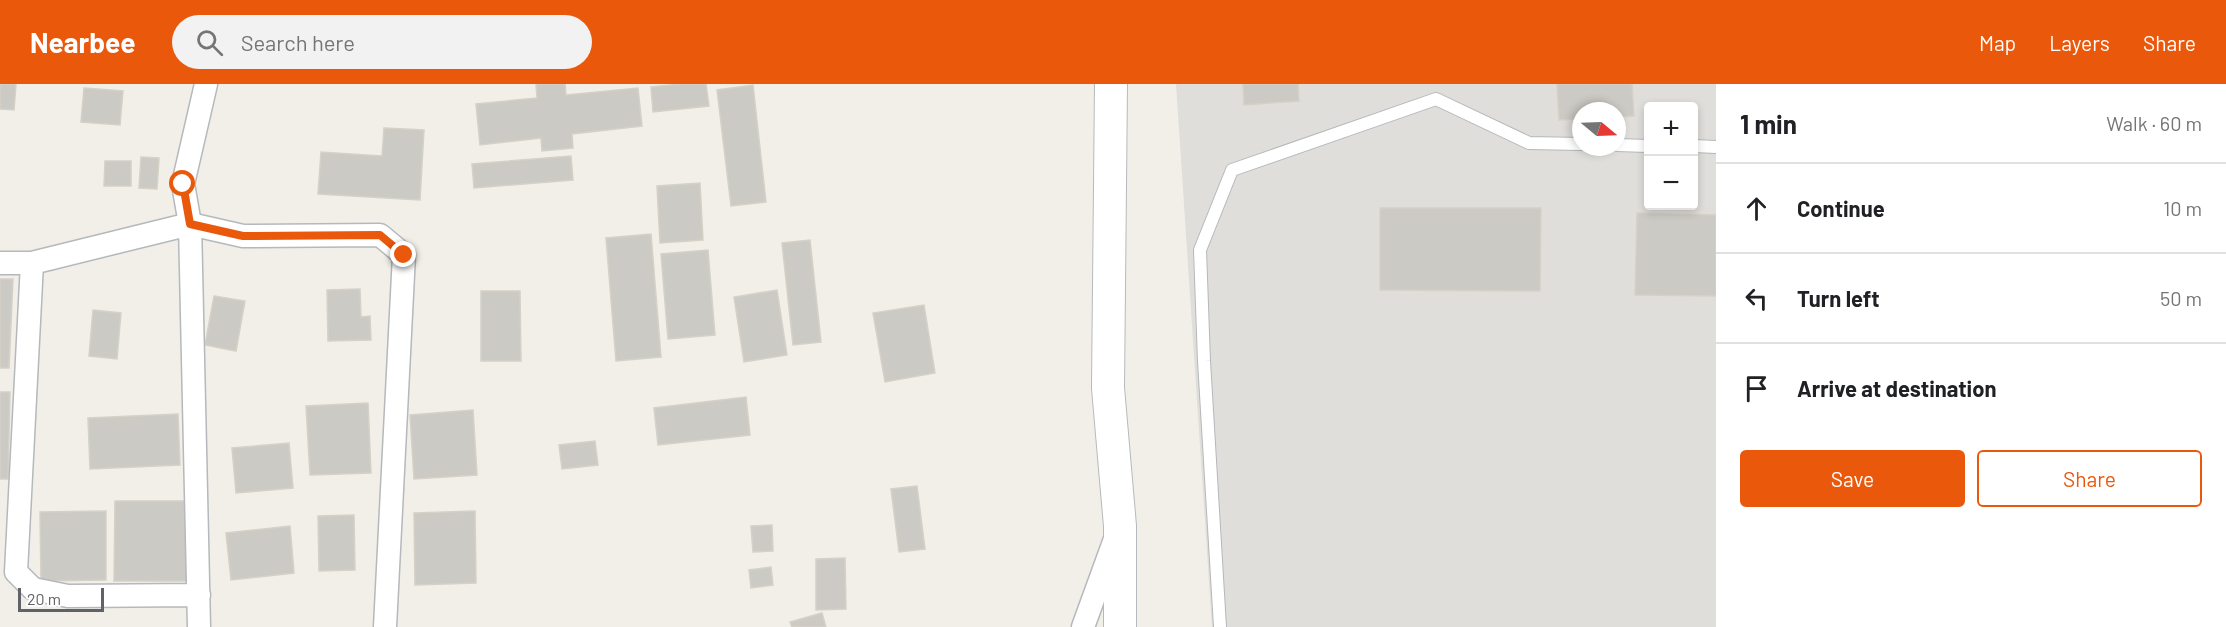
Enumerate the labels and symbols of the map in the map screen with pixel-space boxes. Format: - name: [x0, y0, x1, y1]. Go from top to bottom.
- north arrow: [1572, 102, 1626, 156]
- route start: [169, 170, 195, 196]
- route end: [390, 241, 416, 267]
- scale bar: [18, 585, 104, 612]

